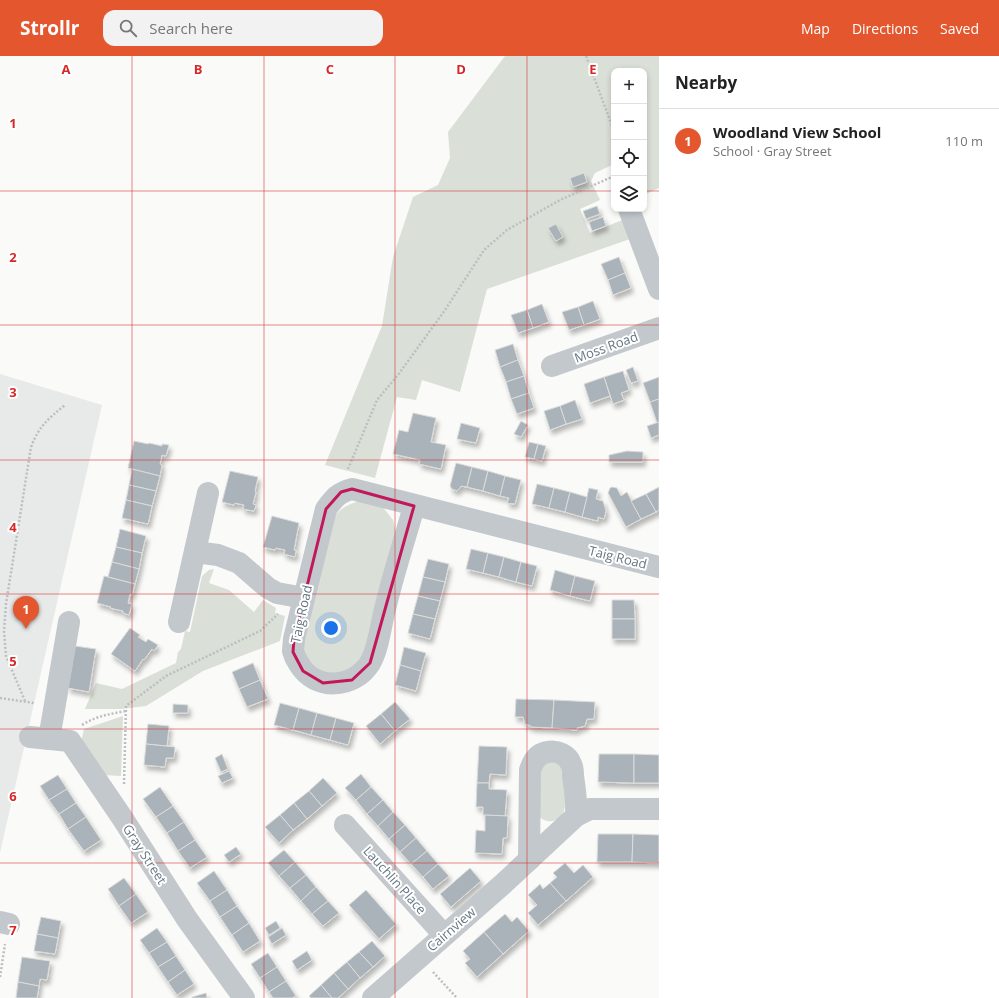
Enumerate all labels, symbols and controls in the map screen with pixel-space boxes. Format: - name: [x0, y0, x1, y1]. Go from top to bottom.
- search box: [103, 10, 383, 46]
- text: Strollr: [20, 15, 79, 41]
- icon: search: [117, 17, 139, 39]
- text: Search here: [149, 18, 233, 38]
- text: Map: [801, 19, 830, 38]
- text: Directions: [852, 19, 918, 38]
- text: Saved: [940, 19, 979, 38]
- text: A: [62, 60, 71, 78]
- text: B: [194, 60, 203, 78]
- text: C: [326, 60, 334, 78]
- text: D: [456, 60, 466, 78]
- text: E: [589, 60, 597, 78]
- map controls: [611, 68, 647, 212]
- button: +: [611, 68, 647, 104]
- text: Nearby: [675, 71, 737, 94]
- button: −: [611, 104, 647, 140]
- text: 1: [9, 114, 17, 132]
- text: Woodland View School: [713, 122, 881, 142]
- text: 1: [684, 132, 692, 150]
- text: 110 m: [945, 132, 983, 150]
- button: locate: [611, 140, 647, 176]
- text: School · Gray Street: [713, 142, 832, 160]
- button: layers: [611, 176, 647, 212]
- text: 2: [9, 248, 17, 266]
- street label: Moss Road: [572, 327, 640, 367]
- text: 3: [9, 383, 17, 401]
- text: 4: [9, 518, 17, 536]
- street label: Taig Road: [587, 541, 649, 573]
- street label: Taig Road: [286, 583, 316, 645]
- pin: 1: [13, 596, 39, 629]
- your location: [321, 618, 341, 638]
- text: 5: [9, 652, 17, 670]
- text: 6: [9, 787, 17, 805]
- street label: Gray Street: [119, 821, 171, 888]
- street label: Lauchlin Place: [360, 842, 430, 918]
- street label: Cairnview: [423, 903, 479, 955]
- text: 7: [9, 921, 17, 939]

